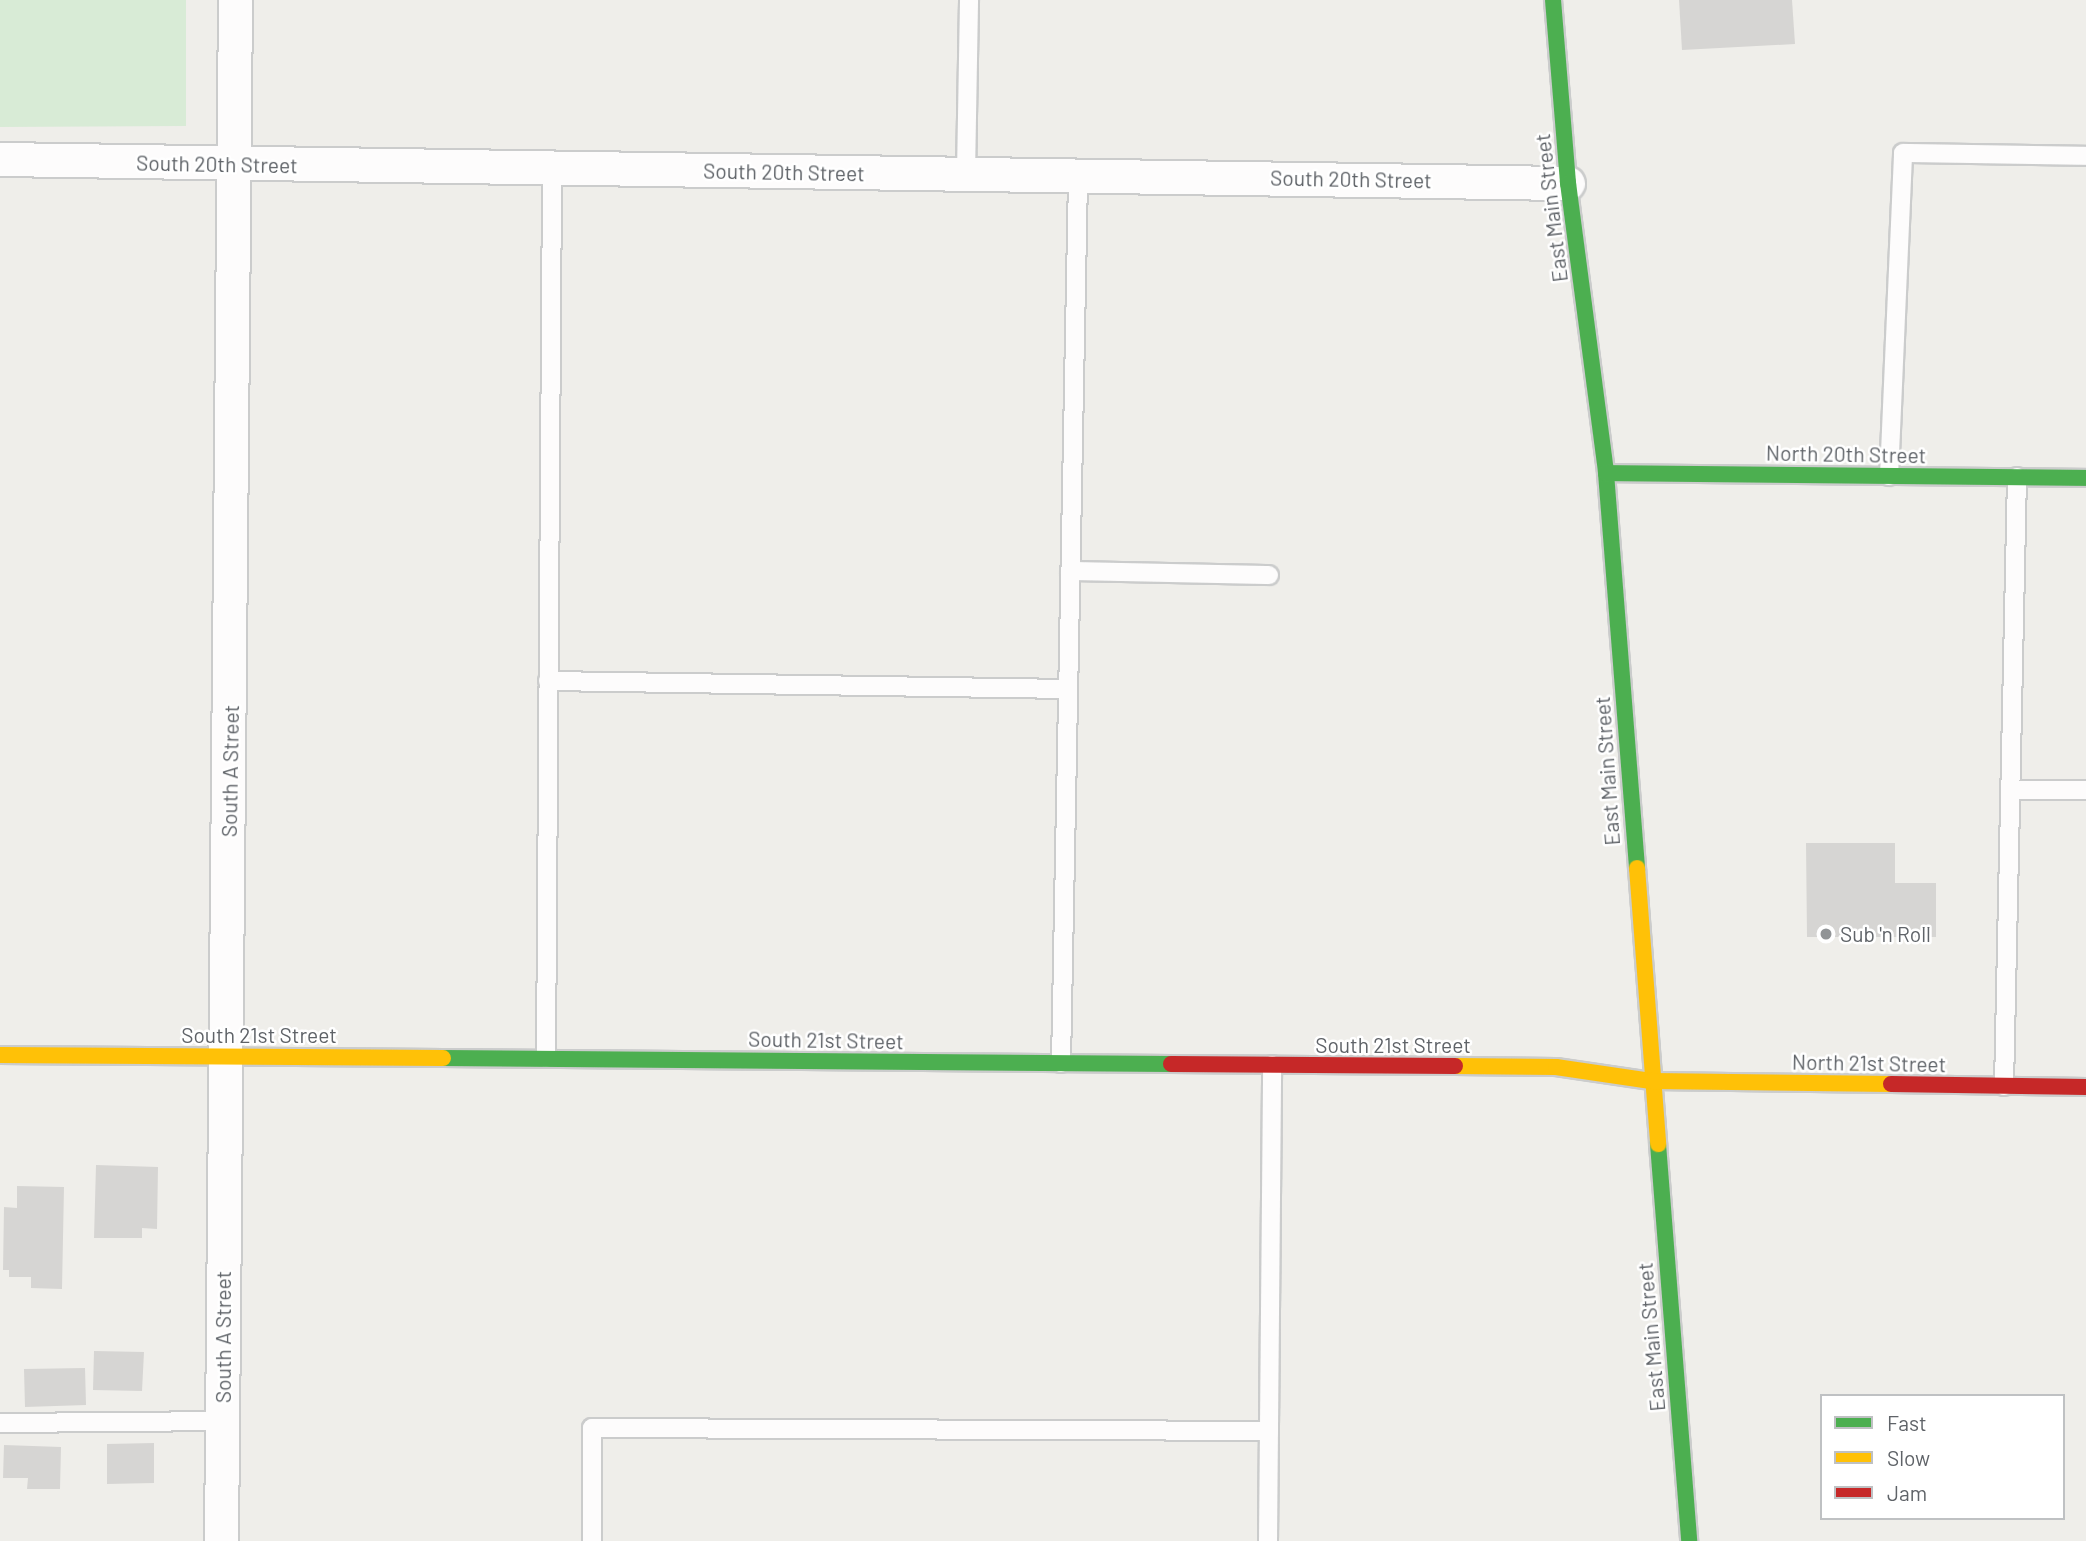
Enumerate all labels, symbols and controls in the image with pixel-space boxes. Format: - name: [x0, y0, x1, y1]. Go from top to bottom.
- street label: East Main Street: [1529, 132, 1573, 284]
- street label: South 20th Street: [136, 150, 298, 178]
- street label: South 20th Street: [703, 158, 865, 186]
- street label: South 20th Street: [1270, 165, 1432, 193]
- street label: North 20th Street: [1766, 440, 1926, 468]
- street label: East Main Street: [1589, 696, 1625, 846]
- street label: South A Street: [216, 705, 244, 837]
- place label: Sub 'n Roll: [1840, 921, 1931, 947]
- marker: Sub 'n Roll: [1818, 926, 1834, 942]
- street label: South 21st Street: [181, 1022, 337, 1048]
- street label: South 21st Street: [748, 1026, 904, 1054]
- street label: South 21st Street: [1315, 1032, 1471, 1058]
- street label: North 21st Street: [1792, 1049, 1946, 1077]
- street label: East Main Street: [1632, 1262, 1670, 1412]
- street label: South A Street: [210, 1271, 236, 1403]
- legend: [1820, 1394, 2065, 1520]
- text: Fast: [1887, 1410, 1927, 1435]
- text: Slow: [1887, 1445, 1930, 1470]
- text: Jam: [1887, 1480, 1927, 1505]

